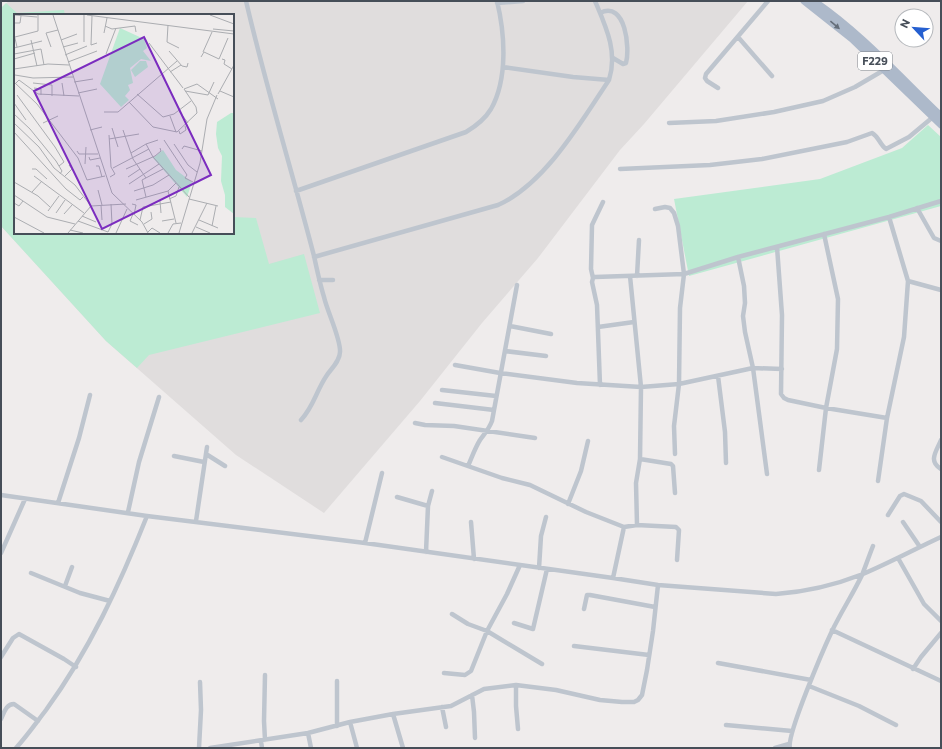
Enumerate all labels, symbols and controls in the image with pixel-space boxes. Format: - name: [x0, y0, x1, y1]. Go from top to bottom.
- north arrow: [894, 8, 934, 48]
- inset map: [14, 14, 234, 234]
- text: N: [897, 17, 912, 30]
- one-way arrow: [830, 20, 841, 29]
- road number: F229: [858, 52, 892, 70]

